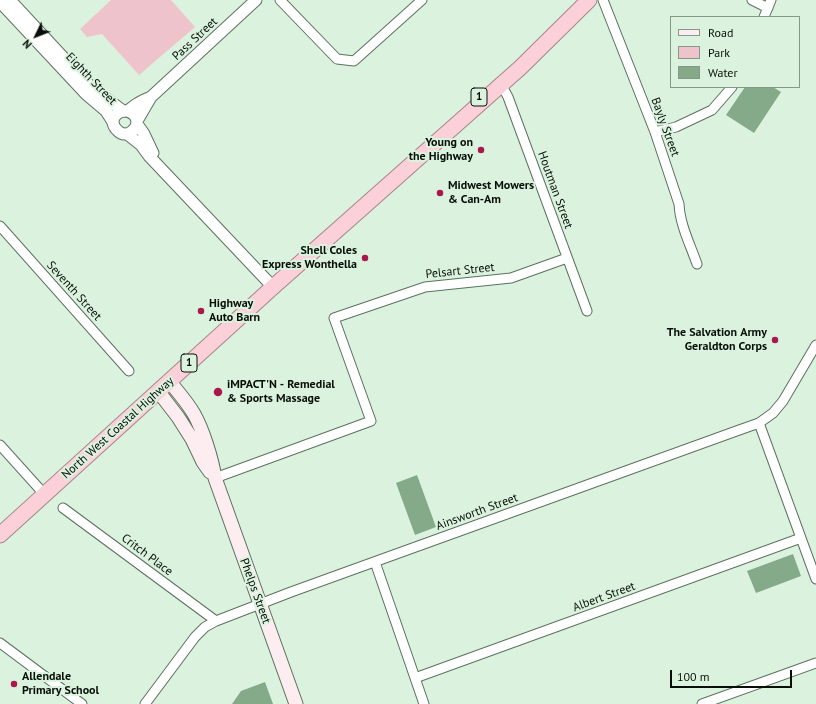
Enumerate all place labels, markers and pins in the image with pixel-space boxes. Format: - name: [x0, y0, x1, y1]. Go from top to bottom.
- place label: Young on the Highway: [409, 136, 473, 164]
- marker: Young on the Highway: [476, 145, 486, 155]
- place label: Midwest Mowers & Can-Am: [448, 179, 534, 207]
- marker: Midwest Mowers & Can-Am: [435, 188, 445, 198]
- place label: Shell Coles Express Wonthella: [262, 244, 357, 272]
- marker: Shell Coles Express Wonthella: [360, 253, 370, 263]
- place label: Highway Auto Barn: [209, 297, 260, 325]
- marker: Highway Auto Barn: [196, 306, 206, 316]
- place label: The Salvation Army Geraldton Corps: [667, 326, 767, 354]
- marker: The Salvation Army Geraldton Corps: [770, 335, 780, 345]
- place label: iMPACT'N - Remedial & Sports Massage: [227, 378, 335, 406]
- marker: iMPACT'N - Remedial & Sports Massage: [212, 386, 224, 398]
- place label: Allendale Primary School: [22, 670, 99, 698]
- marker: Allendale Primary School: [9, 679, 19, 689]

